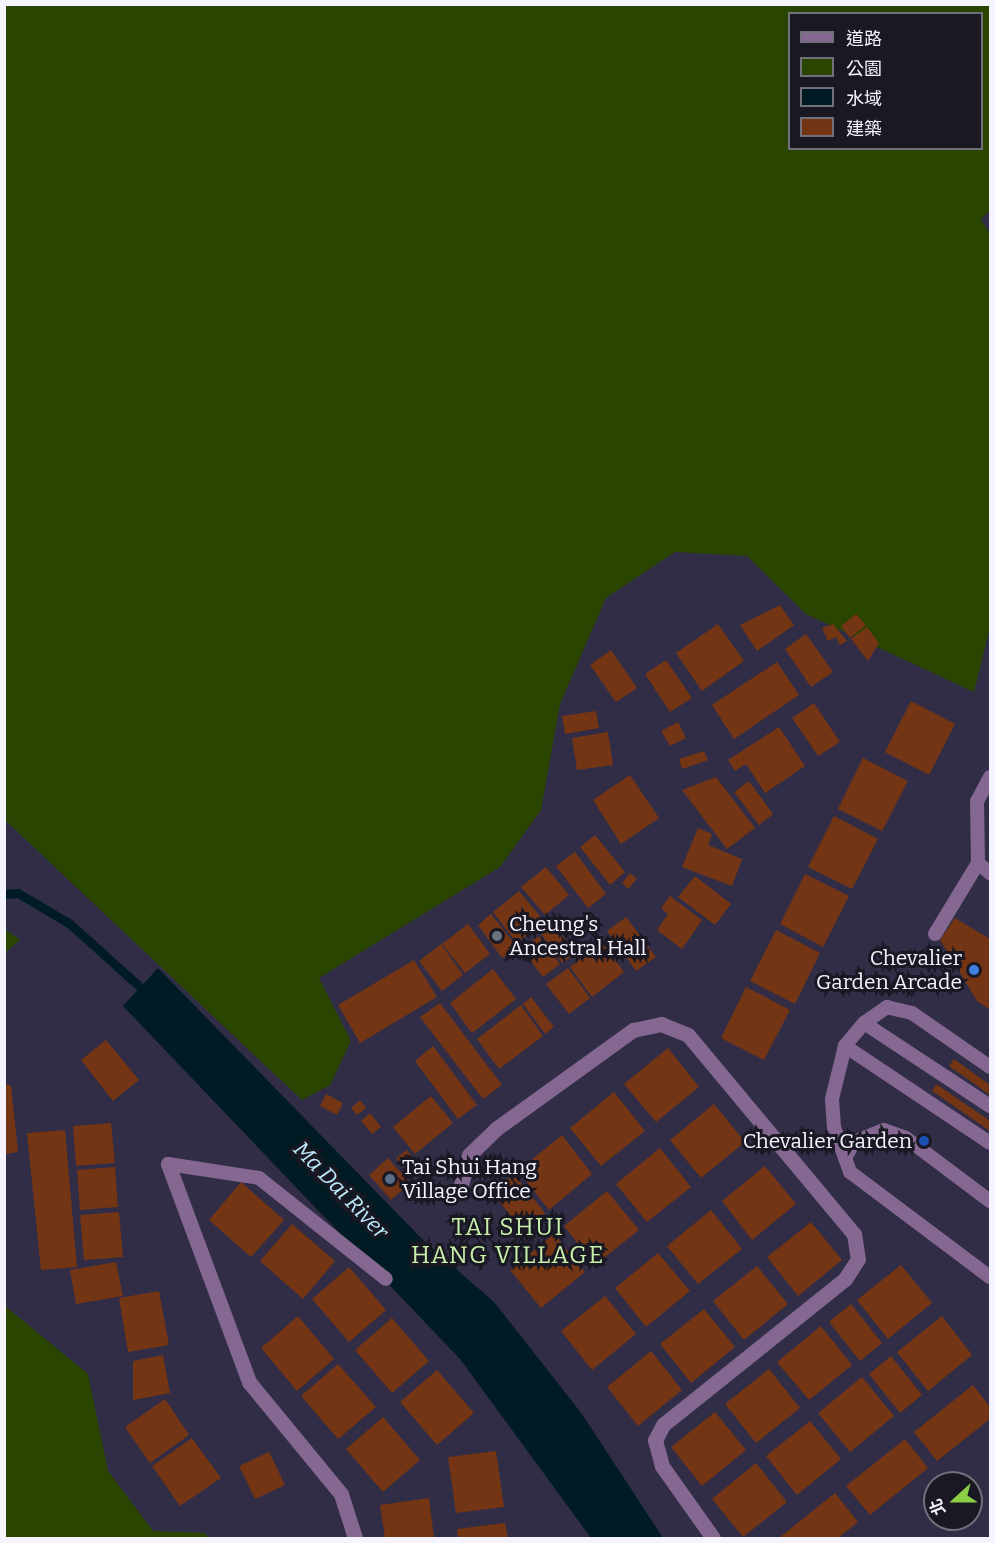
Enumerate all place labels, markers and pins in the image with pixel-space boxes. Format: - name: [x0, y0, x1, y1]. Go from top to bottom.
- place label: Cheung's Ancestral Hall: [509, 911, 647, 961]
- marker: Cheung's Ancestral Hall: [490, 929, 504, 943]
- place label: Chevalier Garden Arcade: [816, 945, 962, 995]
- marker: Chevalier Garden Arcade: [967, 963, 981, 977]
- place label: Chevalier Garden: [743, 1128, 912, 1154]
- marker: Chevalier Garden: [917, 1134, 931, 1148]
- place label: Tai Shui Hang Village Office: [402, 1154, 537, 1204]
- marker: Tai Shui Hang Village Office: [383, 1172, 397, 1186]

